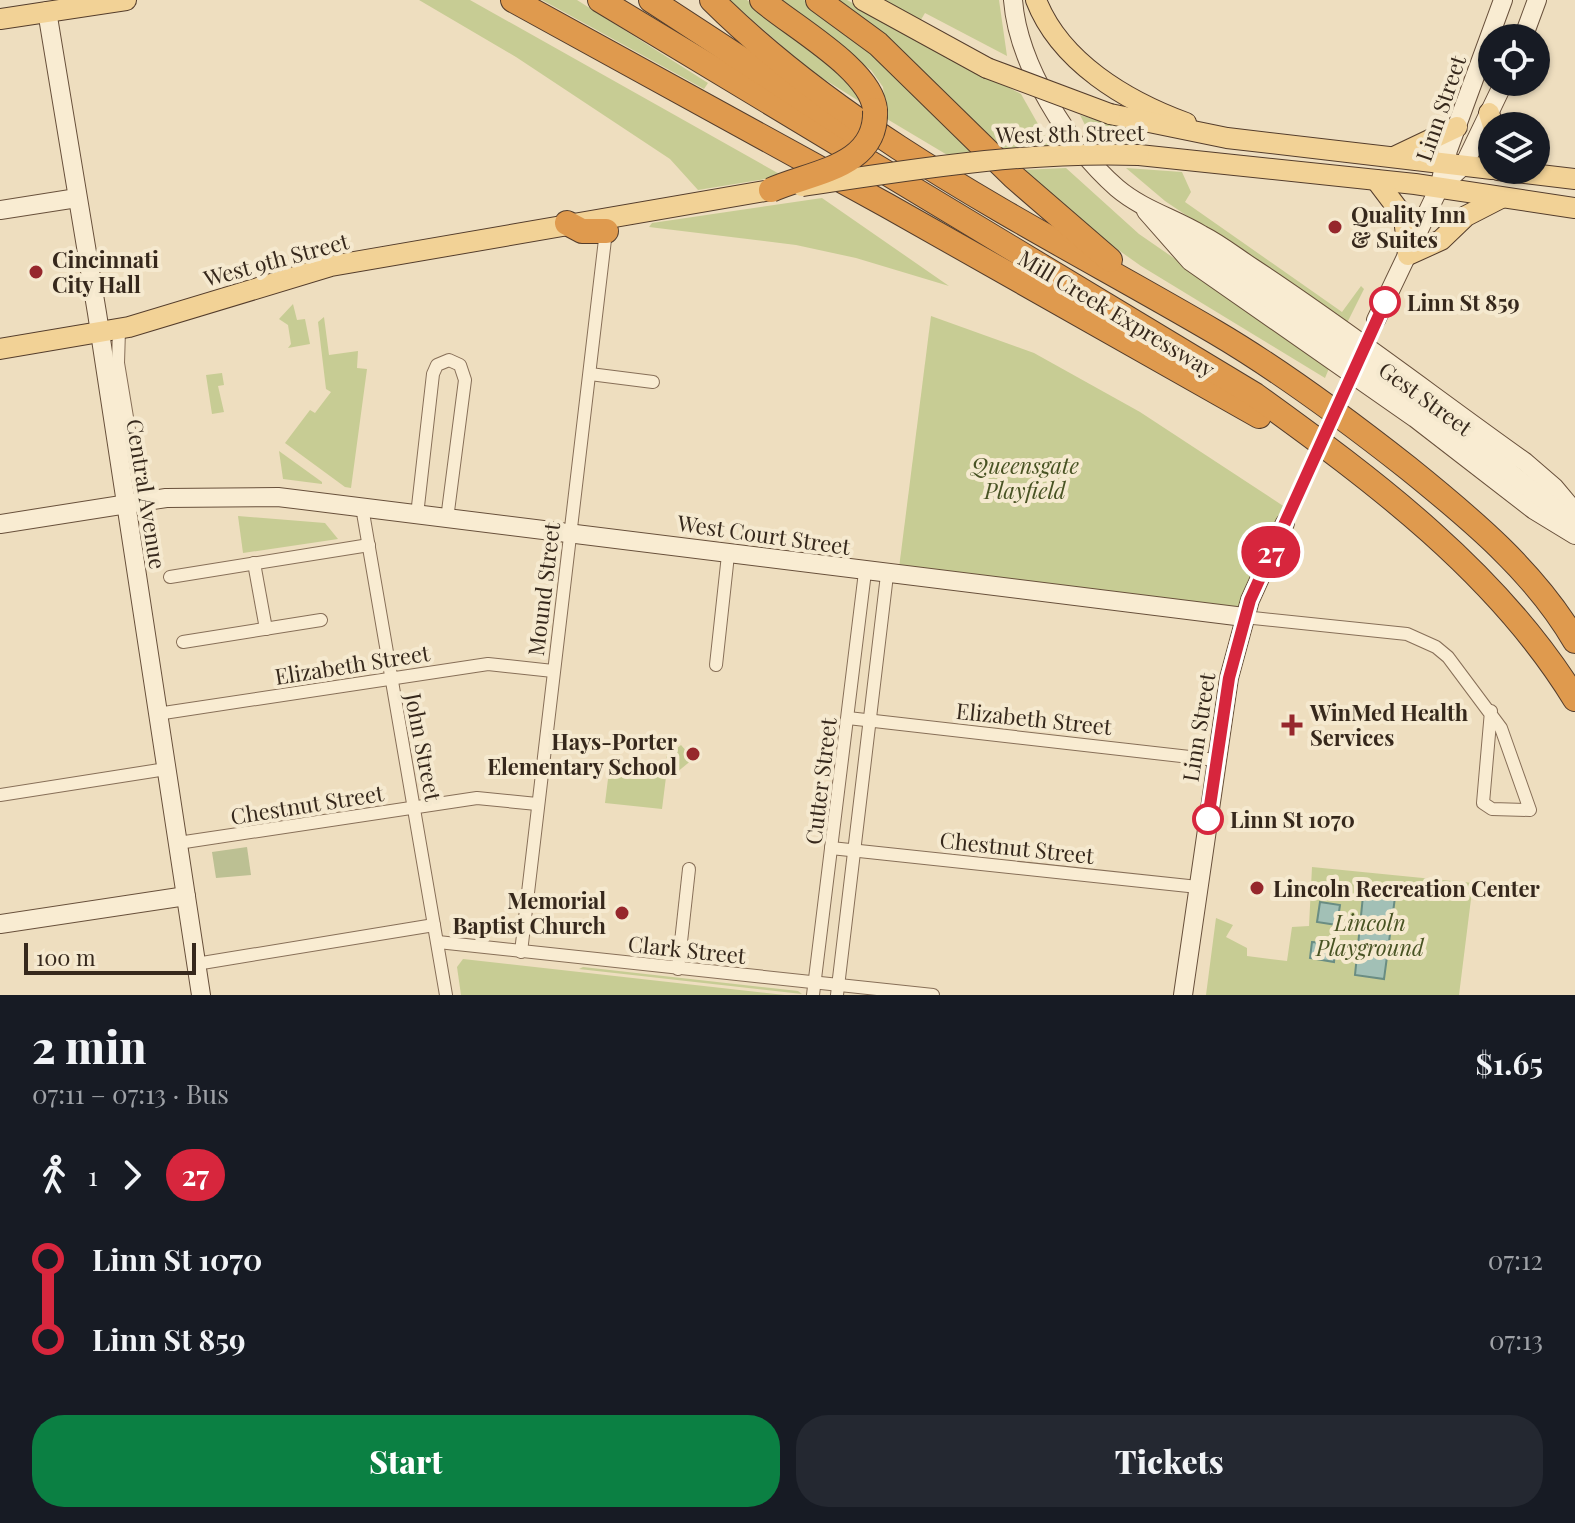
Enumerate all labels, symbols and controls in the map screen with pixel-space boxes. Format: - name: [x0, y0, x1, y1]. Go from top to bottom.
- map controls: [1478, 24, 1550, 184]
- button: locate: [1478, 24, 1550, 96]
- street label: Linn Street: [1408, 50, 1473, 165]
- button: layers: [1478, 112, 1550, 184]
- street label: West 8th Street: [994, 117, 1146, 149]
- place label: Quality Inn & Suites: [1351, 199, 1466, 254]
- marker: Quality Inn & Suites: [1326, 218, 1344, 236]
- street label: West 9th Street: [199, 225, 353, 293]
- street label: Mill Creek Expressway: [1013, 242, 1221, 384]
- place label: Cincinnati City Hall: [52, 244, 159, 299]
- marker: Cincinnati City Hall: [27, 263, 45, 281]
- marker: Linn St 859: [1370, 287, 1400, 317]
- place label: Linn St 859: [1407, 287, 1520, 317]
- street label: Gest Street: [1373, 354, 1480, 443]
- street label: Central Avenue: [120, 417, 174, 571]
- park label: Queensgate Playfield: [970, 450, 1080, 505]
- street label: West Court Street: [675, 507, 853, 561]
- street label: Mound Street: [520, 519, 566, 657]
- line badge: 27: [1235, 526, 1307, 578]
- text: 27: [1257, 533, 1285, 570]
- street label: Elizabeth Street: [272, 637, 433, 691]
- street label: Linn Street: [1175, 669, 1222, 784]
- street label: John Street: [399, 690, 449, 805]
- street label: Elizabeth Street: [955, 695, 1115, 741]
- place label: WinMed Health Services: [1309, 697, 1469, 752]
- marker: WinMed Health Services: [1281, 714, 1303, 736]
- street label: Cutter Street: [797, 715, 843, 846]
- place label: Hays-Porter Elementary School: [487, 726, 678, 781]
- marker: Hays-Porter Elementary School: [684, 745, 702, 763]
- street label: Chestnut Street: [228, 777, 387, 831]
- marker: Linn St 1070: [1193, 804, 1223, 834]
- place label: Linn St 1070: [1230, 804, 1355, 834]
- street label: Chestnut Street: [938, 824, 1097, 870]
- place label: Lincoln Recreation Center: [1273, 873, 1540, 903]
- marker: Lincoln Recreation Center: [1248, 879, 1266, 897]
- place label: Memorial Baptist Church: [453, 885, 607, 940]
- marker: Memorial Baptist Church: [613, 904, 631, 922]
- park label: Lincoln Playground: [1315, 907, 1425, 962]
- street label: Clark Street: [627, 928, 749, 970]
- scale bar: [24, 939, 196, 975]
- text: 100 m: [36, 942, 96, 972]
- text: 2 min: [32, 1016, 147, 1075]
- text: $1.65: [1476, 1043, 1543, 1083]
- text: 07:11 – 07:13 · Bus: [32, 1076, 229, 1111]
- icon: walk: [32, 1153, 76, 1197]
- icon: forward: [110, 1153, 154, 1197]
- text: 27: [182, 1156, 209, 1193]
- text: 1: [88, 1158, 98, 1193]
- text: Linn St 1070: [92, 1239, 262, 1279]
- text: 07:12: [1488, 1242, 1543, 1277]
- text: Linn St 859: [92, 1319, 246, 1359]
- text: 07:13: [1489, 1322, 1543, 1357]
- button: Start: [32, 1415, 780, 1507]
- button: Tickets: [796, 1415, 1543, 1507]

